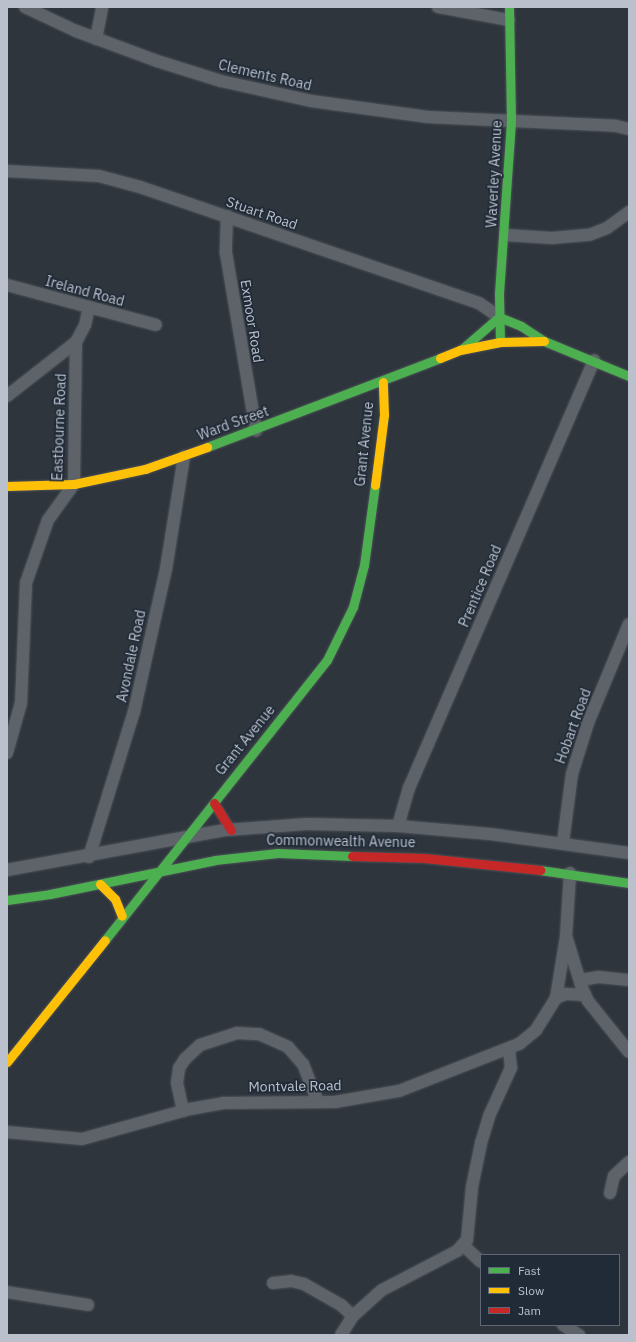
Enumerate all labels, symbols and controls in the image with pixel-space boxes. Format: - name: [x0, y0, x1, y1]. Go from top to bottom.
- street label: Clements Road: [217, 56, 313, 94]
- street label: Waverley Avenue: [483, 120, 505, 228]
- street label: Stuart Road: [224, 193, 300, 233]
- street label: Ireland Road: [44, 272, 126, 310]
- street label: Exmoor Road: [237, 278, 267, 364]
- street label: Eastbourne Road: [49, 373, 69, 481]
- street label: Grant Avenue: [351, 401, 377, 487]
- street label: Ward Street: [195, 402, 271, 444]
- street label: Prentice Road: [455, 542, 505, 630]
- street label: Avondale Road: [113, 608, 149, 704]
- street label: Hobart Road: [552, 686, 594, 766]
- street label: Grant Avenue: [212, 702, 278, 778]
- street label: Commonwealth Avenue: [266, 831, 416, 851]
- street label: Montvale Road: [248, 1077, 342, 1095]
- legend: [480, 1254, 620, 1326]
- text: Fast: [518, 1263, 541, 1278]
- text: Slow: [518, 1283, 544, 1298]
- text: Jam: [518, 1303, 541, 1318]

